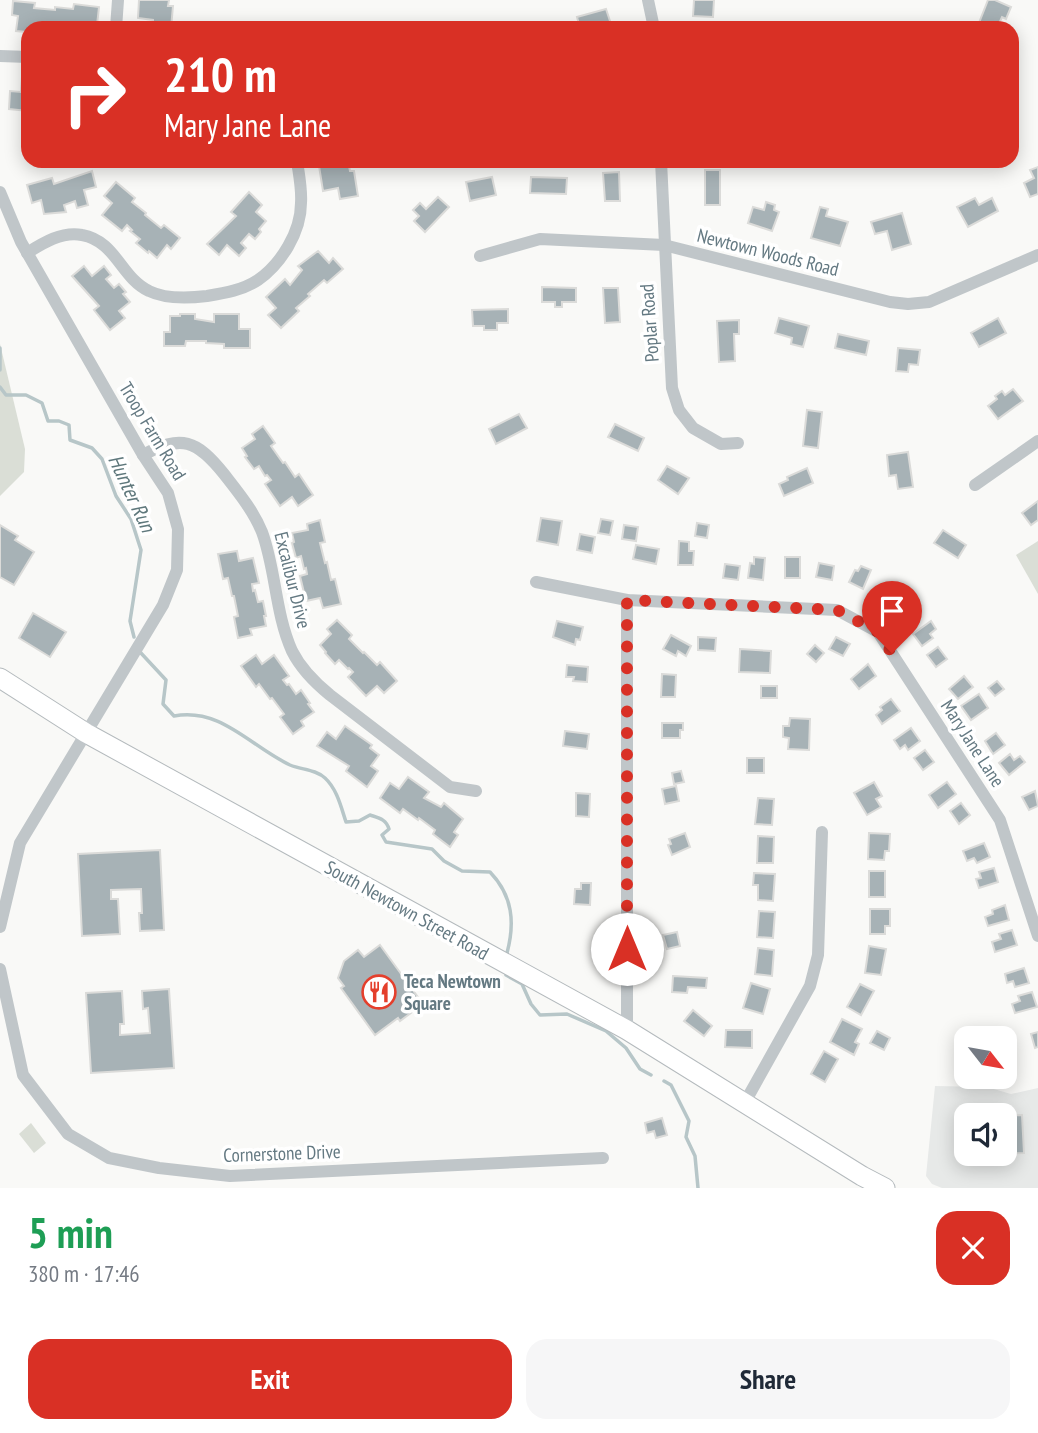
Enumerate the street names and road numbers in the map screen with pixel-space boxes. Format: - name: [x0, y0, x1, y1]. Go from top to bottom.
- street label: Newtown Woods Road: [695, 223, 841, 281]
- street label: Poplar Road: [634, 283, 664, 363]
- street label: Troop Farm Road: [114, 378, 192, 484]
- street label: Excalibur Drive: [269, 529, 317, 631]
- street label: Mary Jane Lane: [936, 695, 1010, 791]
- street label: South Newtown Street Road: [321, 855, 493, 965]
- street label: Cornerstone Drive: [223, 1139, 341, 1167]

